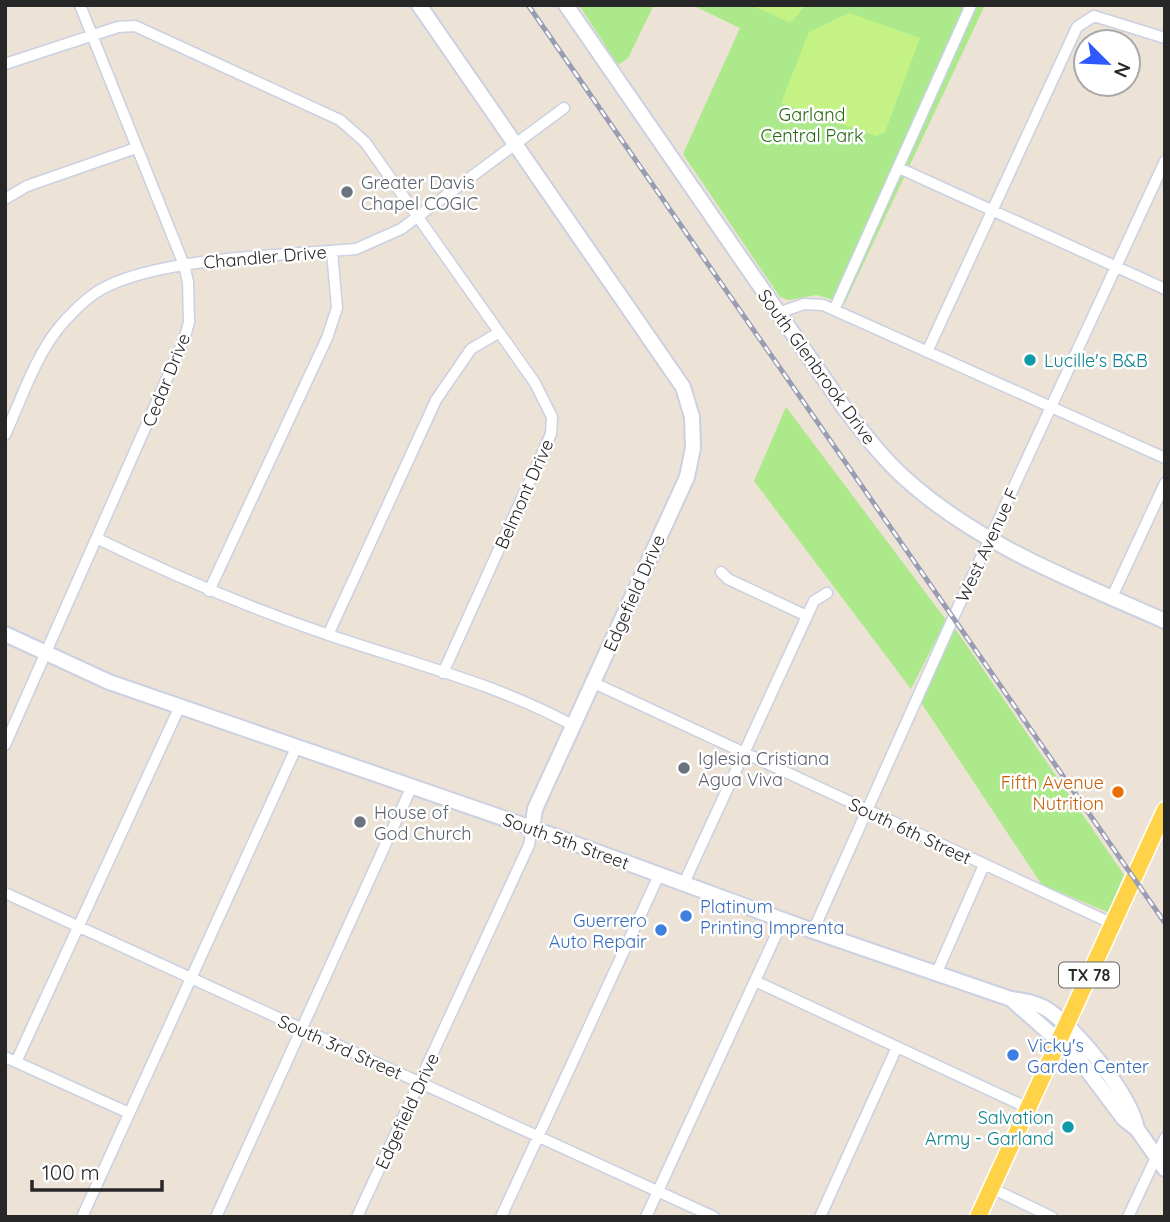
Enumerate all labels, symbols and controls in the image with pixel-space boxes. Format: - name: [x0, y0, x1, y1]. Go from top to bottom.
- north arrow: [1072, 28, 1142, 98]
- text: N: [1109, 59, 1136, 81]
- park label: Garland Central Park: [760, 103, 864, 147]
- place label: Greater Davis Chapel COGIC: [361, 171, 479, 215]
- marker: Greater Davis Chapel COGIC: [339, 184, 355, 200]
- street label: Chandler Drive: [202, 240, 328, 274]
- street label: South Glenbrook Drive: [753, 285, 881, 449]
- street label: Cedar Drive: [137, 330, 195, 430]
- place label: Lucille's B&B: [1044, 349, 1148, 372]
- marker: Lucille's B&B: [1022, 352, 1038, 368]
- street label: Belmont Drive: [489, 435, 559, 553]
- street label: West Avenue F: [950, 484, 1024, 606]
- street label: Edgefield Drive: [598, 531, 670, 655]
- place label: Iglesia Cristiana Agua Viva: [698, 747, 829, 791]
- marker: Iglesia Cristiana Agua Viva: [676, 760, 692, 776]
- place label: Fifth Avenue Nutrition: [1001, 771, 1104, 815]
- marker: Fifth Avenue Nutrition: [1110, 784, 1126, 800]
- street label: South 6th Street: [845, 793, 975, 869]
- place label: House of God Church: [374, 801, 472, 845]
- street label: South 5th Street: [500, 807, 632, 875]
- marker: House of God Church: [352, 814, 368, 830]
- place label: Platinum Printing Imprenta: [700, 895, 844, 939]
- marker: Platinum Printing Imprenta: [678, 908, 694, 924]
- place label: Guerrero Auto Repair: [549, 909, 647, 953]
- marker: Guerrero Auto Repair: [653, 922, 669, 938]
- road number: TX 78: [1059, 962, 1119, 987]
- street label: South 3rd Street: [274, 1009, 406, 1085]
- place label: Vicky's Garden Center: [1027, 1034, 1149, 1078]
- marker: Vicky's Garden Center: [1005, 1047, 1021, 1063]
- street label: Edgefield Drive: [370, 1049, 444, 1173]
- place label: Salvation Army - Garland: [925, 1106, 1054, 1150]
- marker: Salvation Army - Garland: [1060, 1119, 1076, 1135]
- scale bar: [32, 1148, 161, 1192]
- text: 100 m: [42, 1159, 100, 1185]

